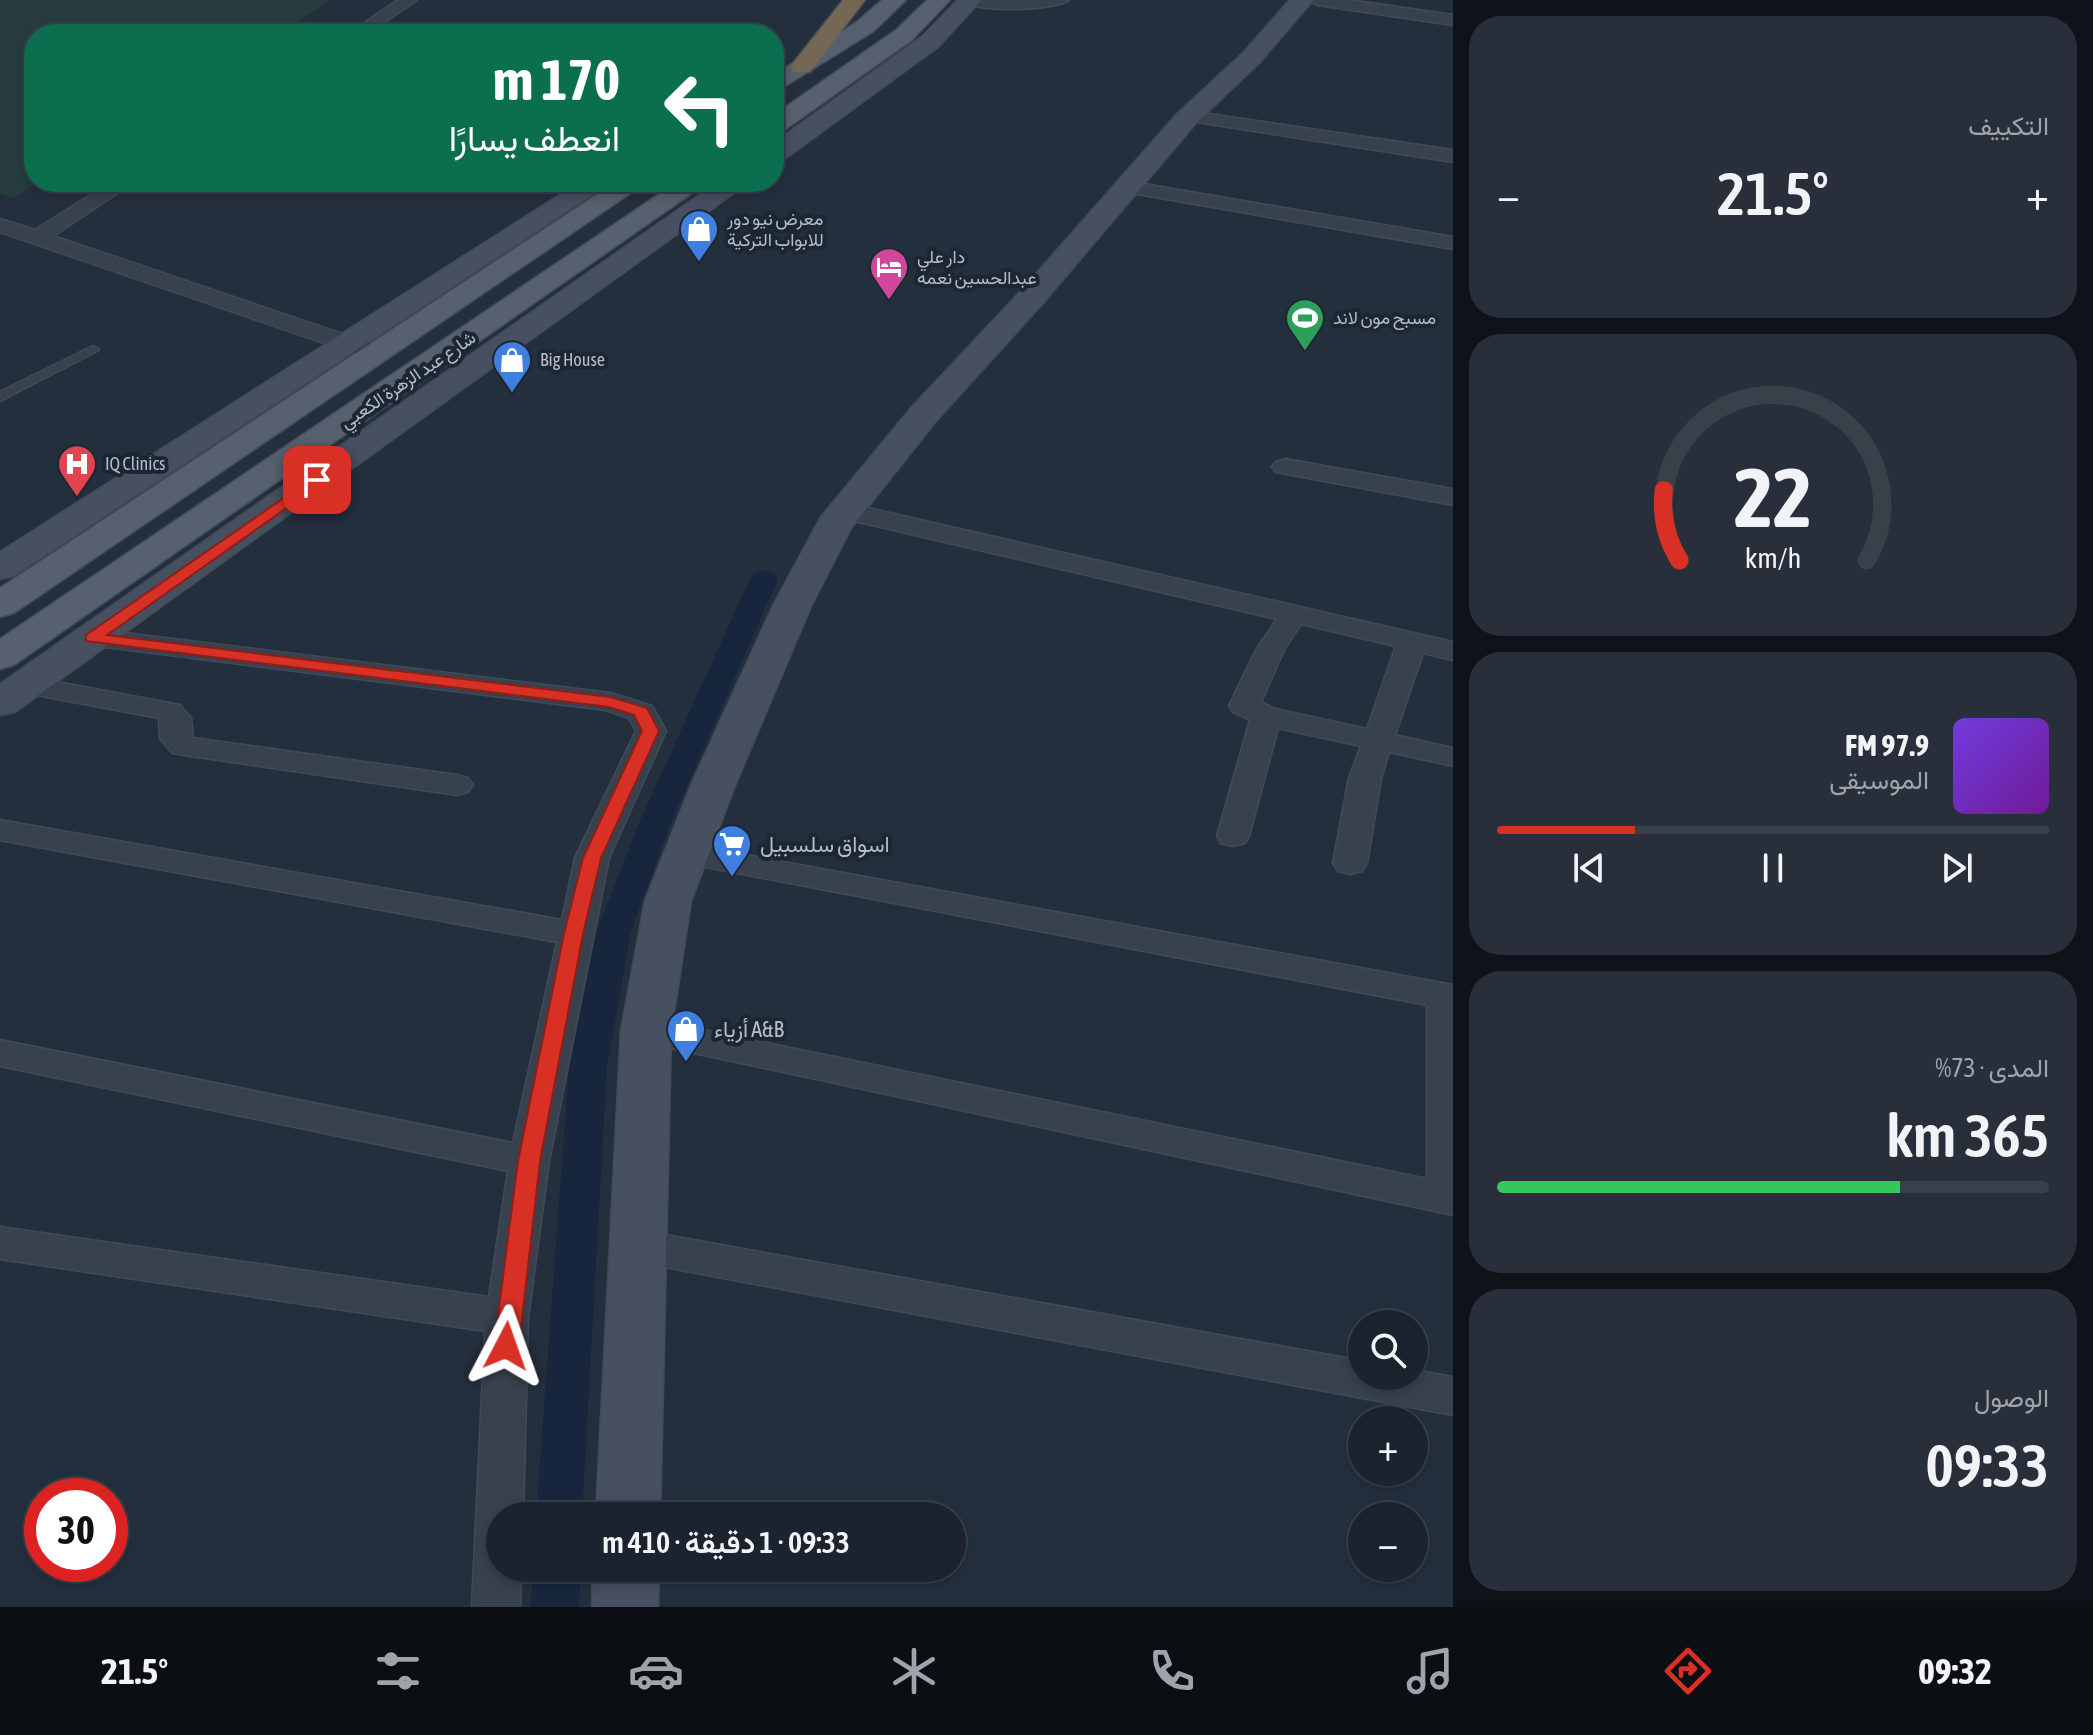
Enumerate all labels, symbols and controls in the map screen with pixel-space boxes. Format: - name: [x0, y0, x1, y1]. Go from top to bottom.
- text: 170 m: [493, 48, 620, 112]
- icon: left: [648, 56, 752, 160]
- text: التكييف: [1968, 111, 2049, 141]
- text: انعطف يسارًا: [449, 117, 620, 159]
- text: 21.5°: [1717, 159, 1829, 228]
- text: −: [1497, 169, 1520, 219]
- text: +: [2026, 169, 2049, 219]
- shop icon: معرض نيو دور للابواب التركية: [678, 208, 720, 263]
- place label: معرض نيو دور للابواب التركية: [726, 208, 824, 251]
- hotel icon: دار علي عبدالحسين نعمه: [868, 246, 910, 301]
- place label: دار علي عبدالحسين نعمه: [917, 246, 1037, 289]
- sports icon: مسبح مون لاند: [1284, 297, 1326, 352]
- place label: مسبح مون لاند: [1333, 307, 1436, 330]
- street label: شارع عبد الزهرة الكعبي: [336, 327, 482, 437]
- shop icon: Big House: [491, 339, 533, 394]
- place label: Big House: [540, 349, 605, 370]
- hospital icon: IQ Clinics: [56, 443, 98, 498]
- pin: [283, 446, 351, 514]
- text: 22: [1734, 449, 1812, 545]
- place label: IQ Clinics: [105, 453, 165, 474]
- icon: arrive: [295, 458, 339, 502]
- text: km/h: [1745, 541, 1801, 574]
- text: 97.9 FM: [1845, 728, 1929, 762]
- text: الموسيقى: [1829, 765, 1929, 795]
- supermarket icon: اسواق سلسبيل: [711, 823, 753, 878]
- place label: اسواق سلسبيل: [760, 831, 890, 858]
- icon: previous: [1567, 846, 1611, 890]
- icon: pause: [1751, 846, 1795, 890]
- icon: next: [1935, 846, 1979, 890]
- shop icon: أزياء A&B: [665, 1008, 707, 1063]
- place label: أزياء A&B: [714, 1016, 784, 1043]
- text: المدى · 73%: [1935, 1053, 2049, 1083]
- text: 365 km: [1887, 1101, 2049, 1170]
- position arrow: [464, 1304, 548, 1388]
- map controls: [1348, 1310, 1428, 1582]
- button: search: [1348, 1310, 1428, 1390]
- text: الوصول: [1974, 1383, 2049, 1413]
- button: +: [1348, 1406, 1428, 1486]
- text: 09:33: [1926, 1431, 2049, 1500]
- speed limit sign: 30: [24, 1478, 128, 1582]
- button: −: [1348, 1502, 1428, 1582]
- text: 09:33 · 1 دقيقة · 410 m: [602, 1525, 850, 1559]
- icon: filters: [370, 1643, 426, 1699]
- icon: car: [628, 1643, 684, 1699]
- icon: climate: [886, 1643, 942, 1699]
- icon: phone: [1144, 1643, 1200, 1699]
- icon: music: [1402, 1643, 1458, 1699]
- icon: directions: [1660, 1643, 1716, 1699]
- text: 21.5°: [101, 1650, 168, 1692]
- text: 09:32: [1918, 1650, 1992, 1692]

